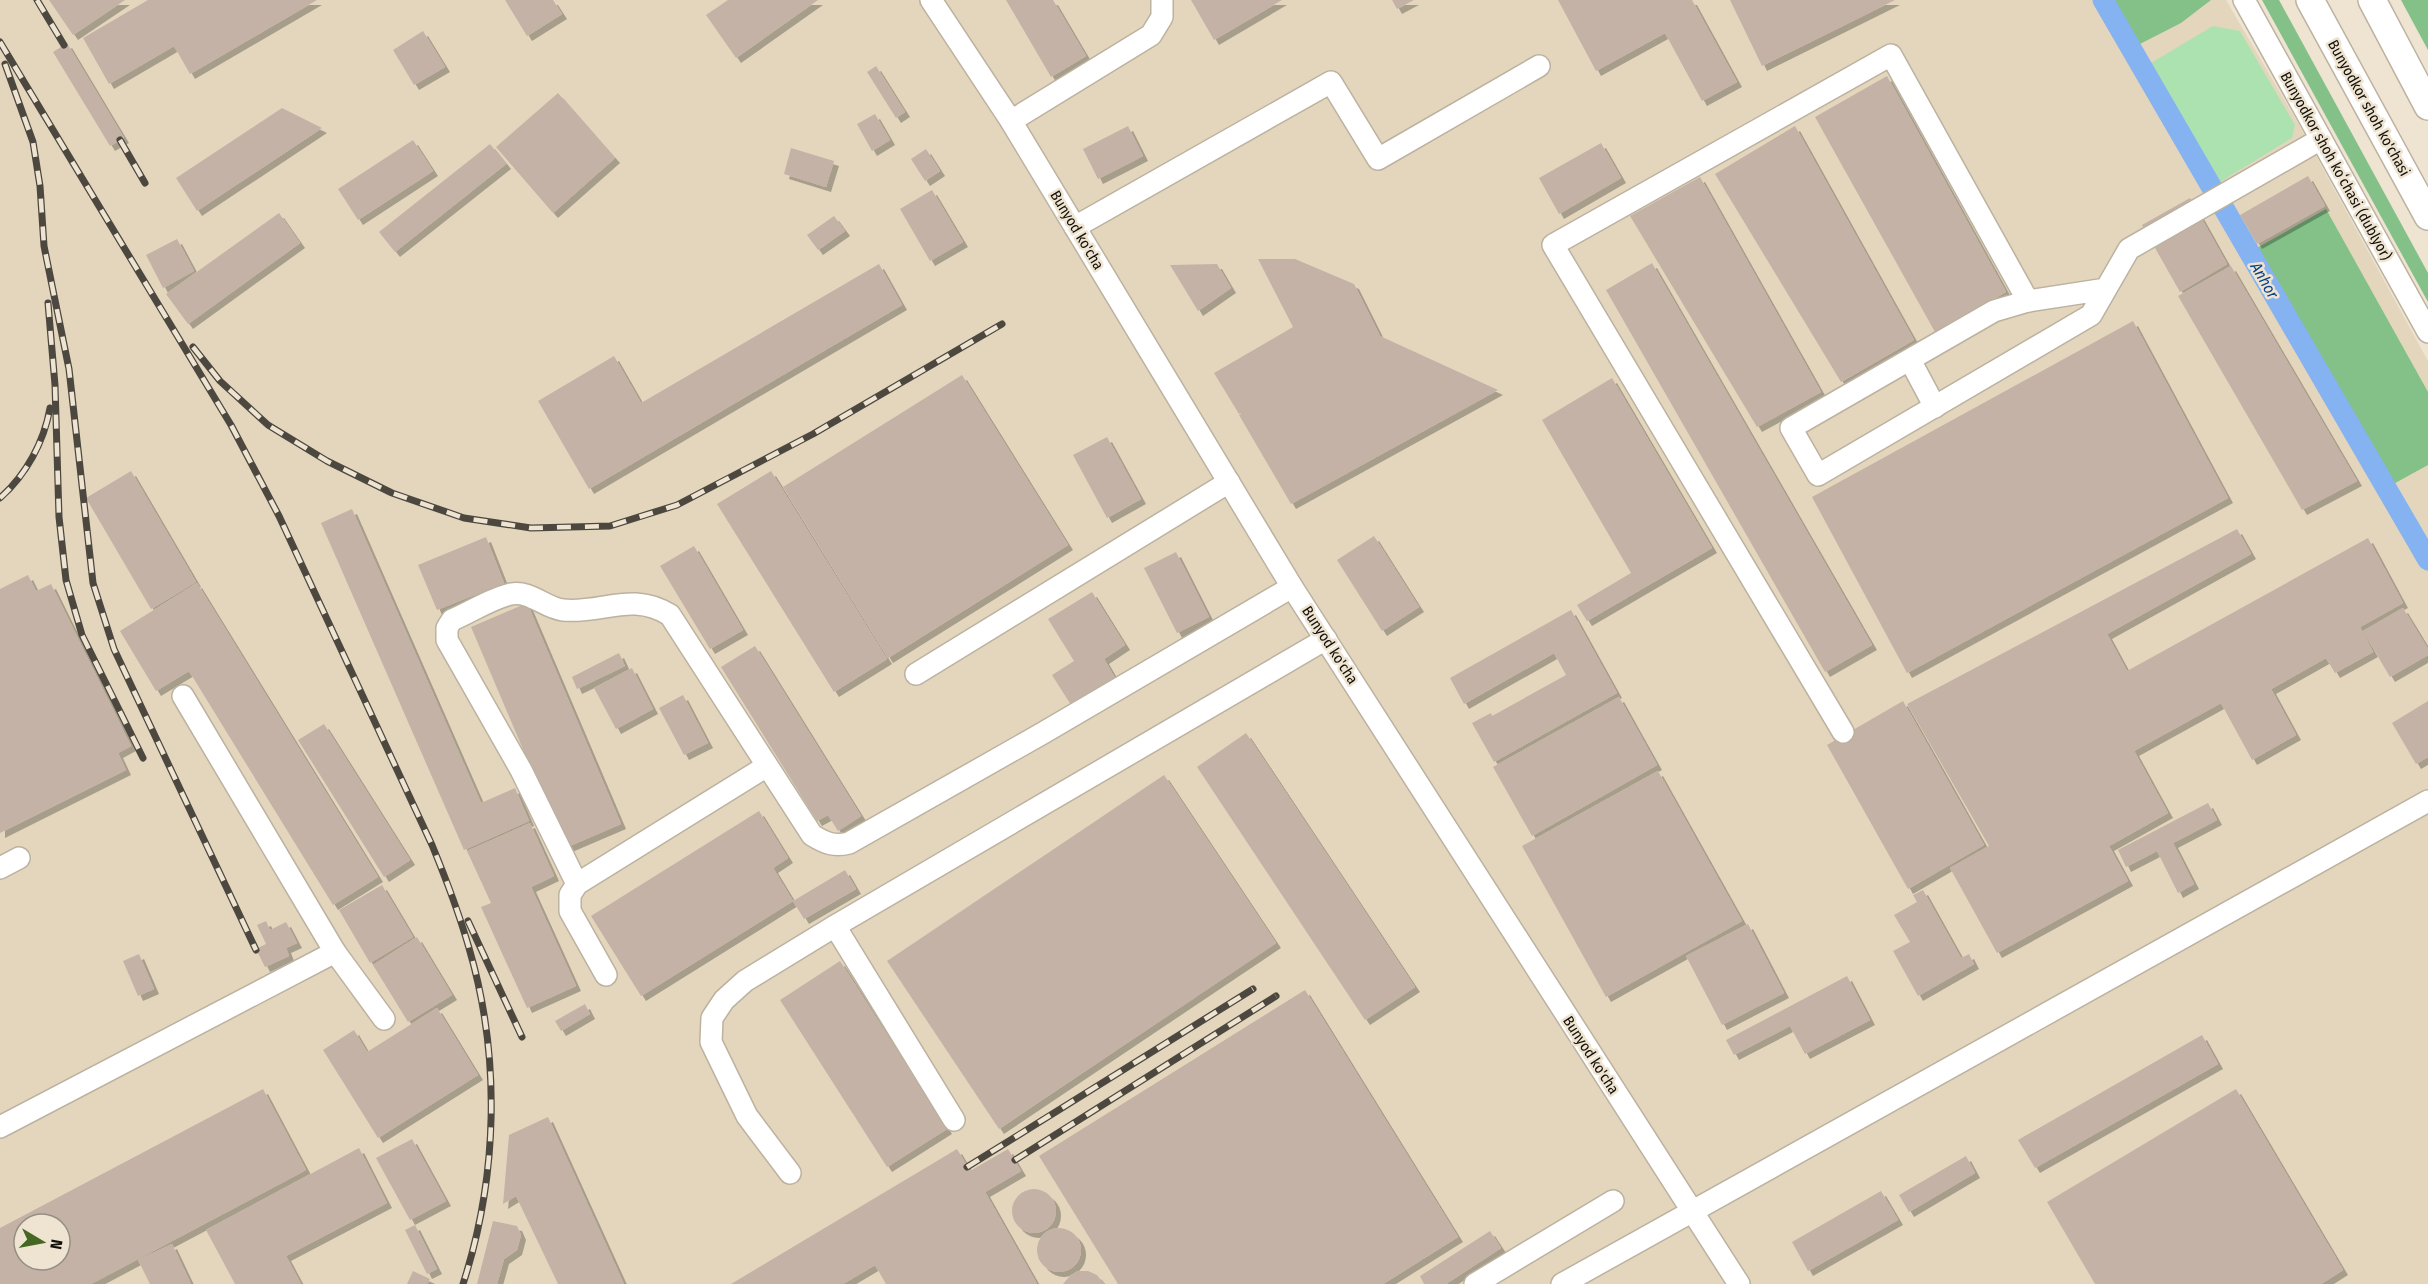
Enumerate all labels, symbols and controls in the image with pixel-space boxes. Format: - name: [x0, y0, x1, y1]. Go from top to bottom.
- street label: Bunyodkor shoh ko'chasi: [2324, 37, 2414, 179]
- street label: Bunyodkor shoh koʻchasi (dublyor): [2277, 69, 2395, 263]
- street label: Bunyod ko'cha: [1046, 187, 1108, 273]
- water label: Anhor: [2246, 258, 2283, 302]
- street label: Bunyod ko'cha: [1298, 603, 1362, 687]
- street label: Bunyod ko'cha: [1559, 1013, 1623, 1097]
- north arrow: [12, 1212, 72, 1272]
- text: N: [46, 1238, 66, 1251]

